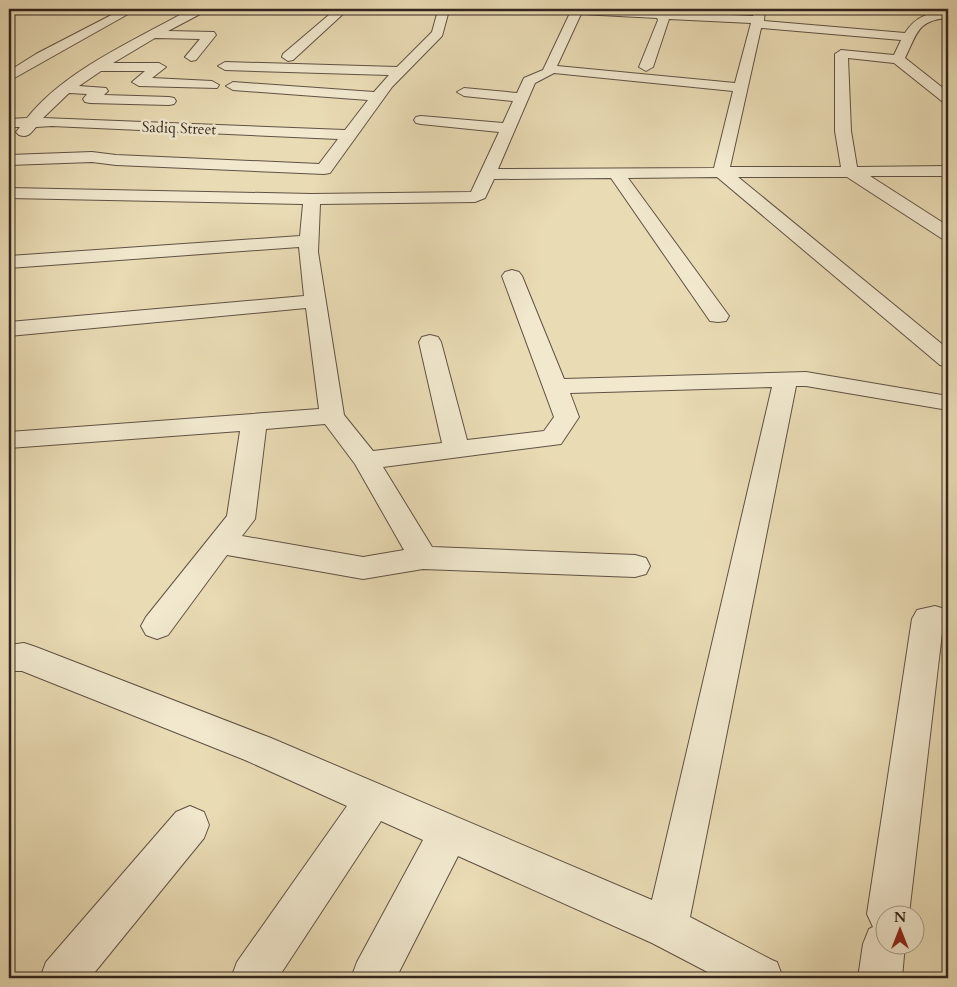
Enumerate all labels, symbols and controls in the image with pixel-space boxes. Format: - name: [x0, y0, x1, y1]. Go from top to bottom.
- street label: Sadiq Street: [142, 117, 217, 139]
- north arrow: [874, 904, 924, 954]
- text: N: [894, 908, 906, 927]

